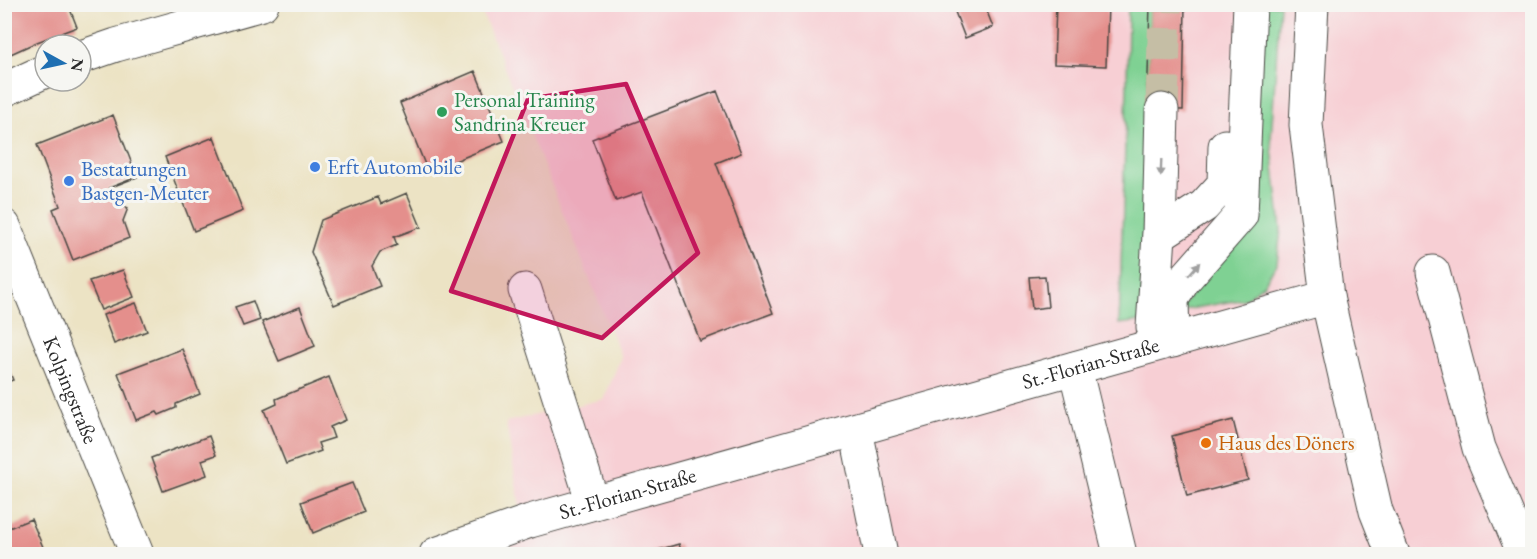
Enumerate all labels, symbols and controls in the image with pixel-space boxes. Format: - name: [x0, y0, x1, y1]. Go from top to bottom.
- north arrow: [33, 33, 93, 93]
- text: N: [66, 57, 89, 73]
- place label: Personal Training Sandrina Kreuer: [454, 86, 595, 137]
- marker: Personal Training Sandrina Kreuer: [435, 105, 449, 119]
- place label: Erft Automobile: [327, 153, 462, 180]
- place label: Bestattungen Bastgen-Meuter: [81, 155, 209, 206]
- one-way arrow: [1156, 159, 1165, 178]
- marker: Erft Automobile: [308, 160, 322, 174]
- marker: Bestattungen Bastgen-Meuter: [62, 174, 76, 188]
- one-way arrow: [1187, 262, 1200, 277]
- street label: St.-Florian-Straße: [1019, 331, 1162, 395]
- street label: Kolpingstraße: [37, 332, 105, 447]
- place label: Haus des Döners: [1218, 429, 1355, 456]
- marker: Haus des Döners: [1199, 436, 1213, 450]
- street label: St.-Florian-Straße: [556, 461, 699, 525]

